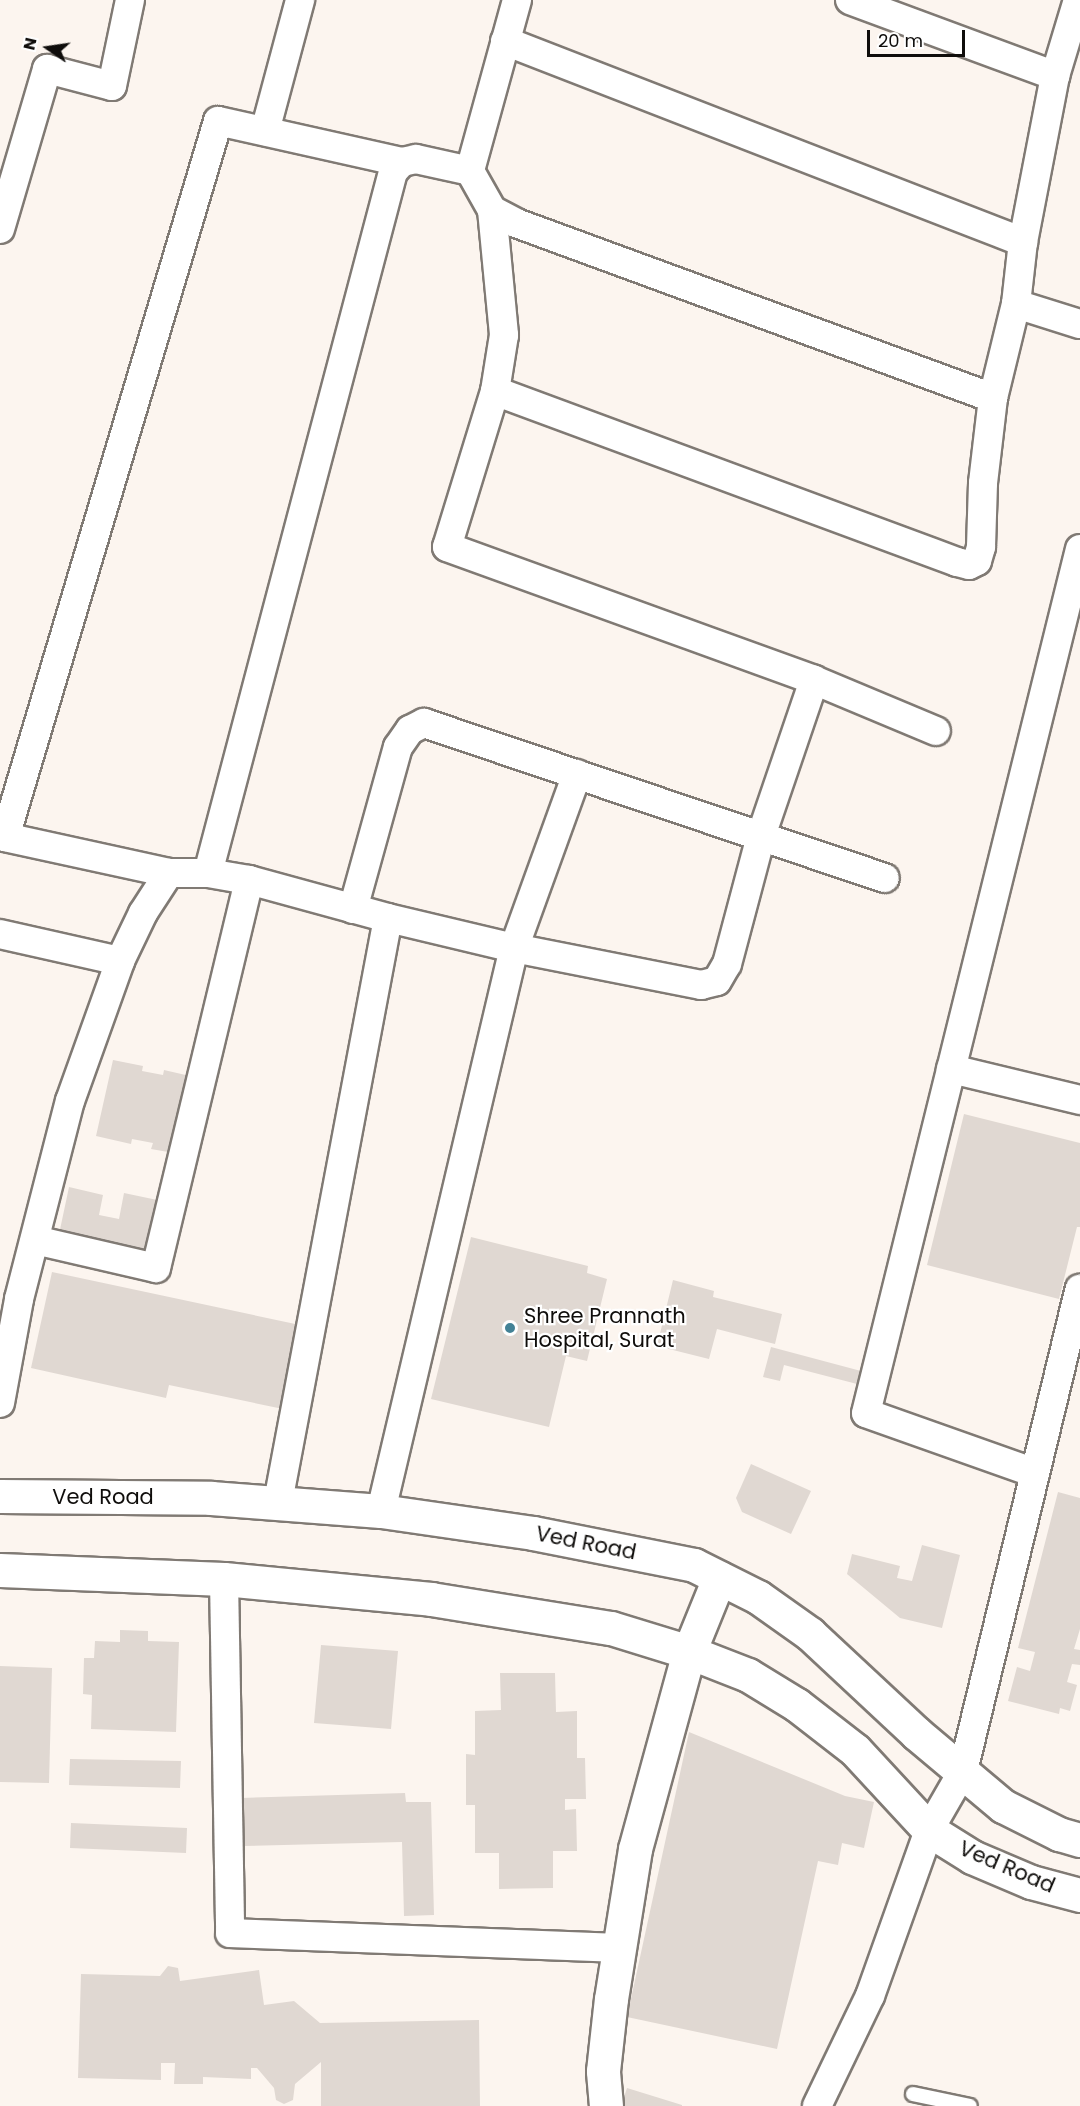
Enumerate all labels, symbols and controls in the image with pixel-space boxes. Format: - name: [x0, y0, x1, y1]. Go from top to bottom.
- north arrow: [18, 18, 78, 78]
- scale bar: [870, 18, 968, 56]
- text: 20 m: [878, 28, 923, 53]
- text: N: [17, 35, 43, 52]
- place label: Shree Prannath Hospital, Surat: [524, 1303, 686, 1353]
- marker: Shree Prannath Hospital, Surat: [501, 1319, 519, 1337]
- street label: Ved Road: [52, 1484, 154, 1510]
- street label: Ved Road: [534, 1521, 638, 1565]
- street label: Ved Road: [955, 1836, 1059, 1898]

